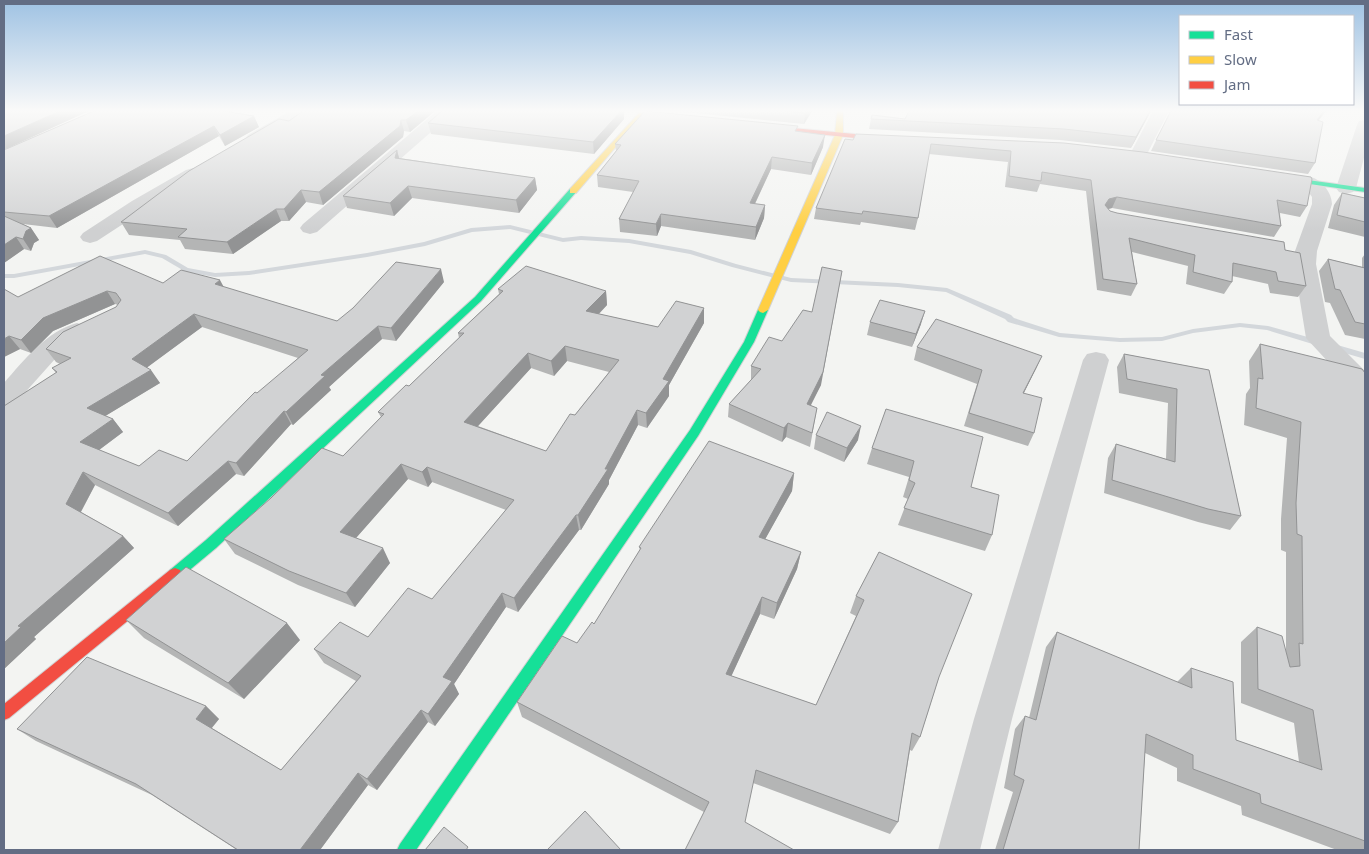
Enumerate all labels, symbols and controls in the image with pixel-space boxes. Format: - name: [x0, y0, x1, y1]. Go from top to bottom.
- legend: [1179, 15, 1354, 105]
- text: Fast: [1224, 24, 1253, 44]
- text: Slow: [1224, 49, 1257, 69]
- text: Jam: [1222, 74, 1251, 94]

